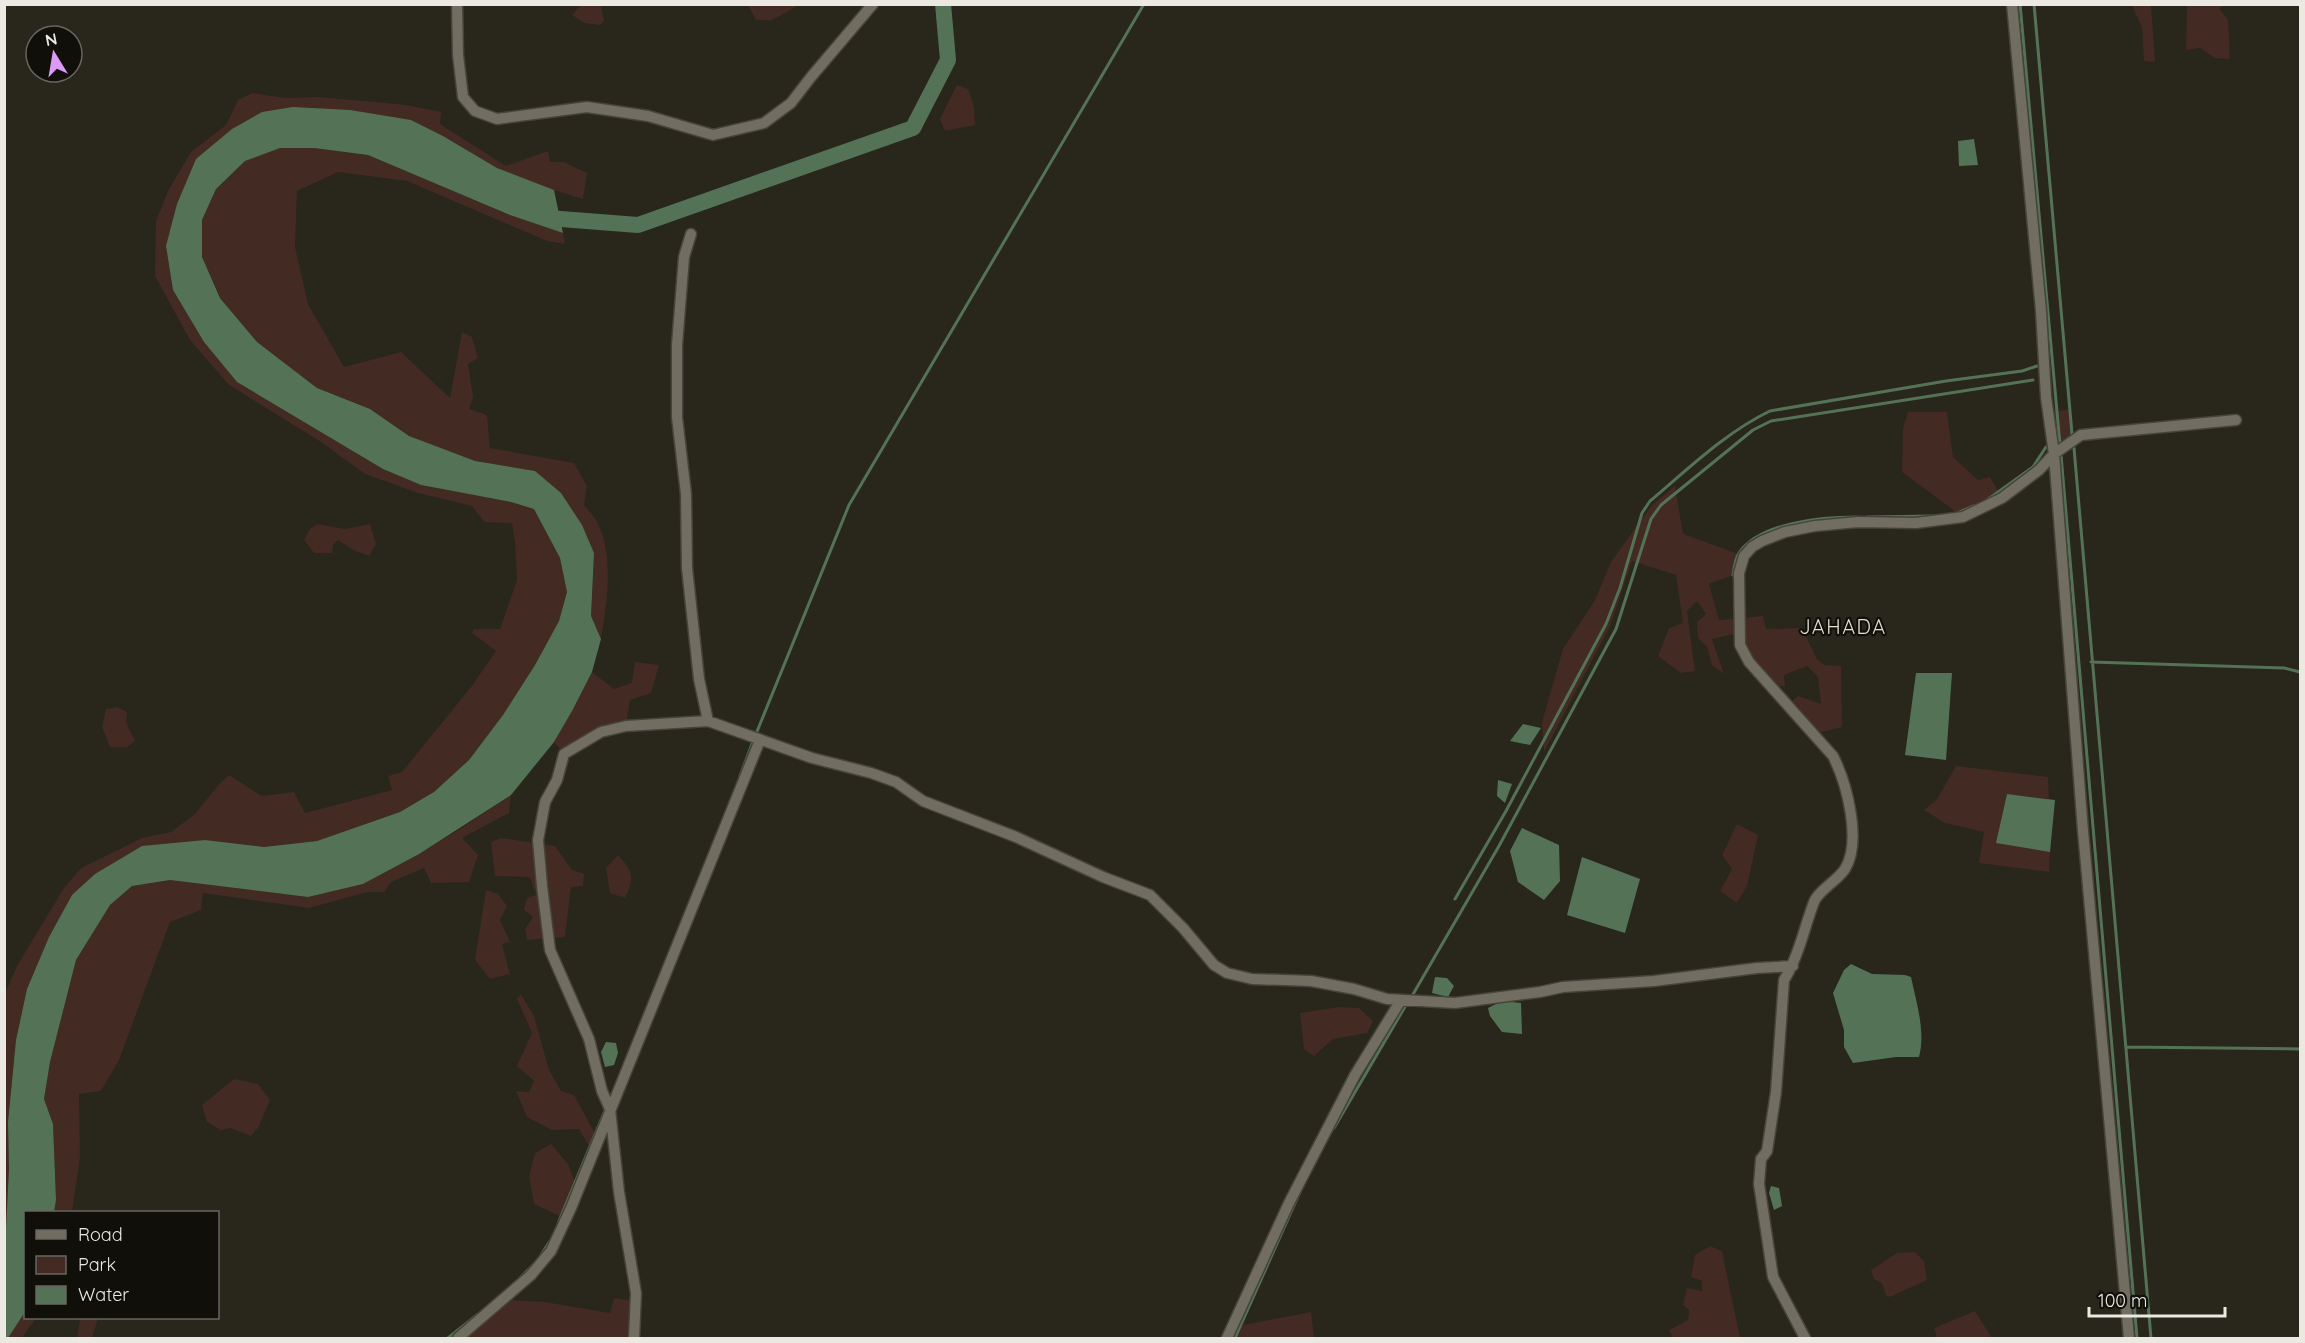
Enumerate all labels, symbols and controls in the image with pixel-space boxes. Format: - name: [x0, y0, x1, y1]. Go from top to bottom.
- north arrow: [24, 24, 84, 84]
- text: N: [43, 28, 59, 50]
- district label: JAHADA: [1799, 614, 1887, 639]
- legend: [24, 1211, 219, 1319]
- text: Road: [78, 1223, 123, 1246]
- text: Park: [78, 1253, 116, 1276]
- scale bar: [2089, 1280, 2226, 1318]
- text: Water: [78, 1283, 129, 1306]
- text: 100 m: [2098, 1289, 2147, 1312]

